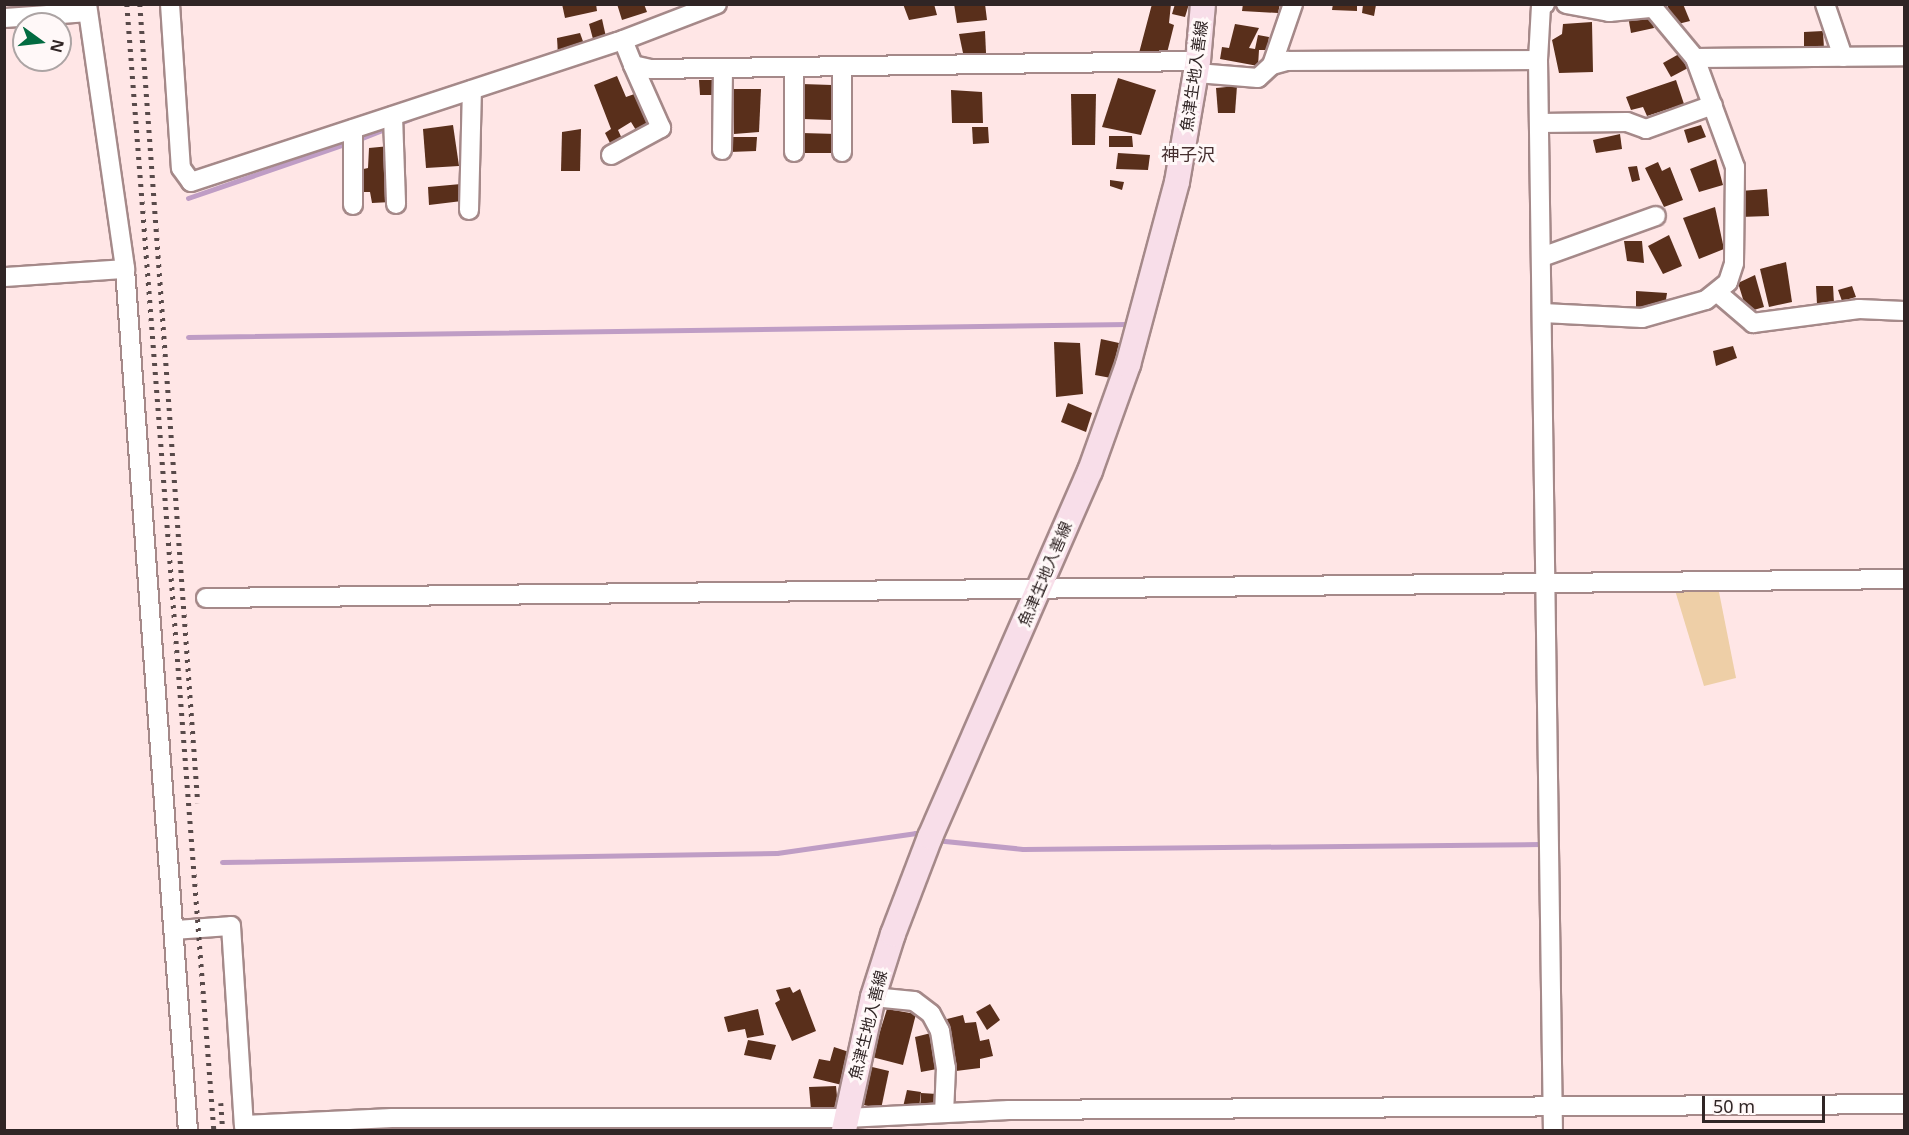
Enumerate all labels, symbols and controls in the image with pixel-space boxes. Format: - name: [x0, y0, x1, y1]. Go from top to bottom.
- north arrow: [12, 12, 72, 72]
- street label: 魚津生地入善線: [1177, 19, 1211, 133]
- text: N: [45, 37, 70, 55]
- district label: 神子沢: [1161, 143, 1215, 165]
- street label: 魚津生地入善線: [1014, 519, 1076, 629]
- street label: 魚津生地入善線: [845, 968, 891, 1082]
- scale bar: [1705, 1084, 1828, 1122]
- text: 50 m: [1713, 1094, 1755, 1118]

